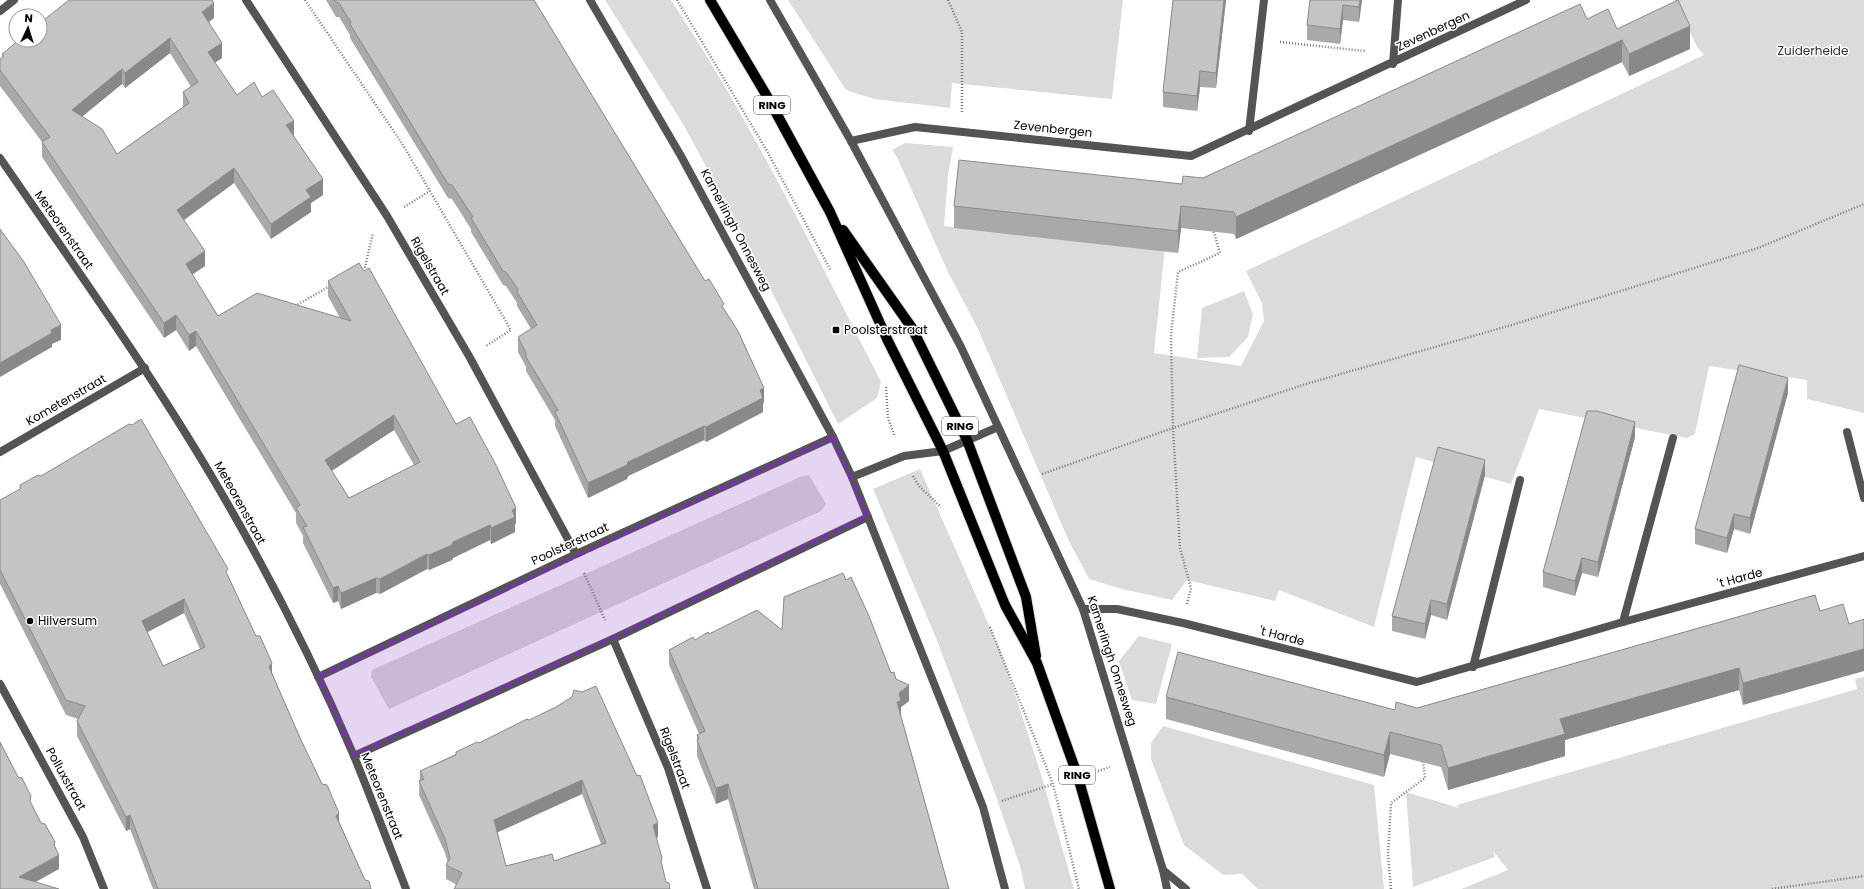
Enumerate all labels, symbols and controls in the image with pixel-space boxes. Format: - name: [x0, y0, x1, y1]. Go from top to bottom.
- street label: Zevenbergen: [1393, 6, 1472, 55]
- north arrow: [8, 8, 48, 48]
- text: N: [24, 10, 33, 26]
- park label: Zuiderheide: [1778, 42, 1848, 59]
- road number: RING: [754, 96, 790, 114]
- street label: Zevenbergen: [1013, 116, 1093, 141]
- street label: Kamerlingh Onnesweg: [697, 166, 776, 294]
- street label: Meteorenstraat: [31, 187, 98, 272]
- street label: Rigelstraat: [407, 234, 454, 298]
- place label: Poolsterstraat: [844, 321, 928, 338]
- marker: Poolsterstraat: [831, 325, 841, 335]
- street label: Kometenstraat: [23, 370, 109, 429]
- road number: RING: [942, 417, 978, 435]
- street label: Meteorenstraat: [211, 458, 270, 547]
- street label: Poolsterstraat: [528, 518, 611, 569]
- street label: 't Harde: [1715, 563, 1764, 592]
- street label: Kamerlingh Onnesweg: [1083, 594, 1142, 728]
- place label: Hilversum: [38, 612, 97, 629]
- marker: Hilversum: [25, 616, 35, 626]
- street label: 't Harde: [1258, 622, 1306, 649]
- street label: Rigelstraat: [656, 725, 695, 791]
- street label: Polluxstraat: [42, 744, 91, 813]
- street label: Meteorenstraat: [357, 750, 408, 842]
- road number: RING: [1059, 766, 1095, 784]

